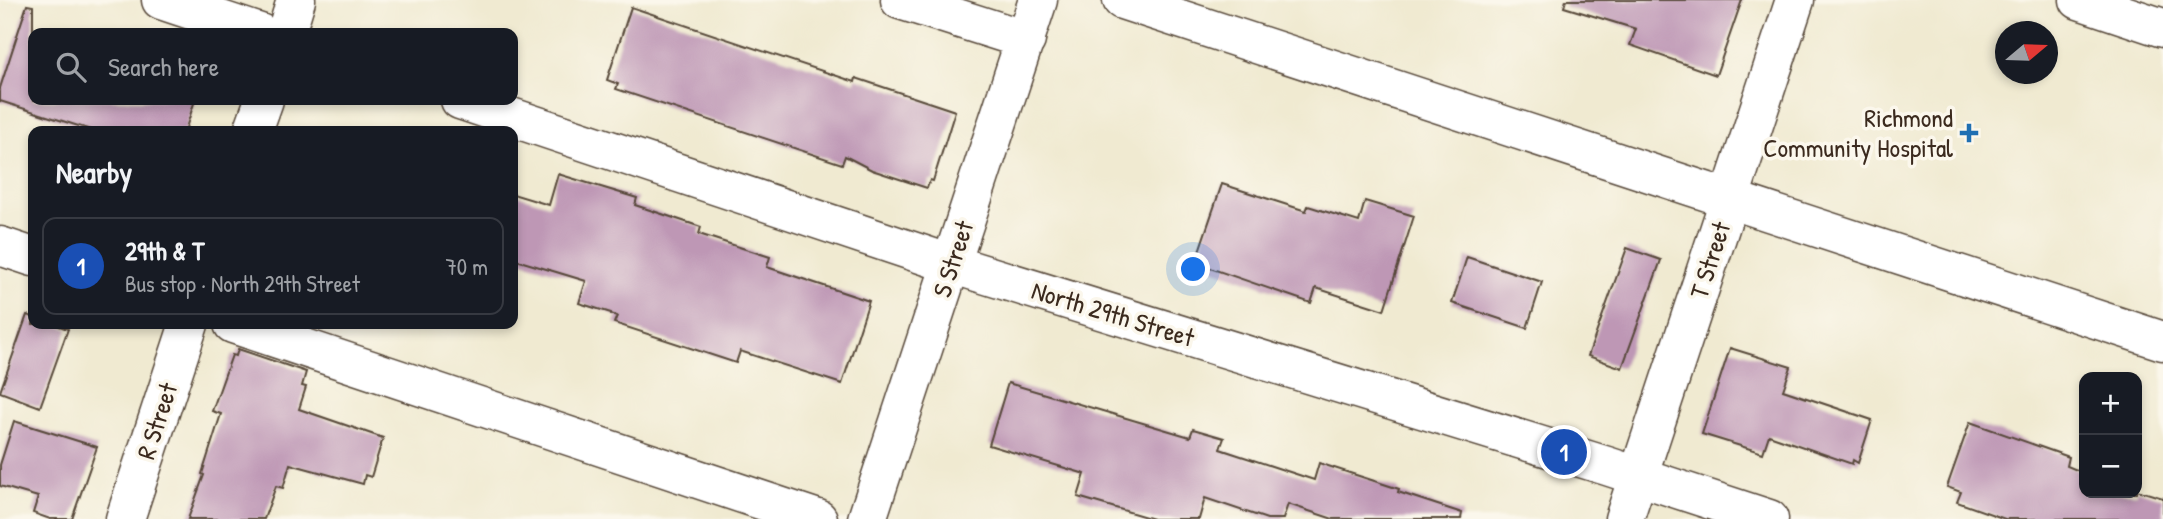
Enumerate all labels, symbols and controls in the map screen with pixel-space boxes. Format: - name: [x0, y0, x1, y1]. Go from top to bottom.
- north arrow: [1995, 21, 2058, 84]
- search box: [28, 28, 518, 105]
- icon: search: [52, 48, 90, 86]
- text: Search here: [108, 49, 219, 84]
- place label: Richmond Community Hospital: [1763, 100, 1953, 165]
- marker: Richmond Community Hospital: [1959, 123, 1979, 143]
- text: Nearby: [56, 152, 132, 192]
- street label: S Street: [924, 215, 982, 302]
- street label: T Street: [1681, 216, 1739, 303]
- text: 29th & T: [125, 233, 204, 268]
- text: 1: [77, 251, 85, 282]
- text: 70 m: [445, 251, 488, 282]
- your location: [1176, 252, 1210, 286]
- text: Bus stop · North 29th Street: [125, 268, 360, 299]
- street label: North 29th Street: [1028, 272, 1200, 355]
- map controls: [2079, 372, 2142, 498]
- button: +: [2079, 372, 2142, 435]
- street label: R Street: [128, 377, 186, 463]
- pin: 1: [1541, 426, 1587, 478]
- button: −: [2079, 435, 2142, 498]

